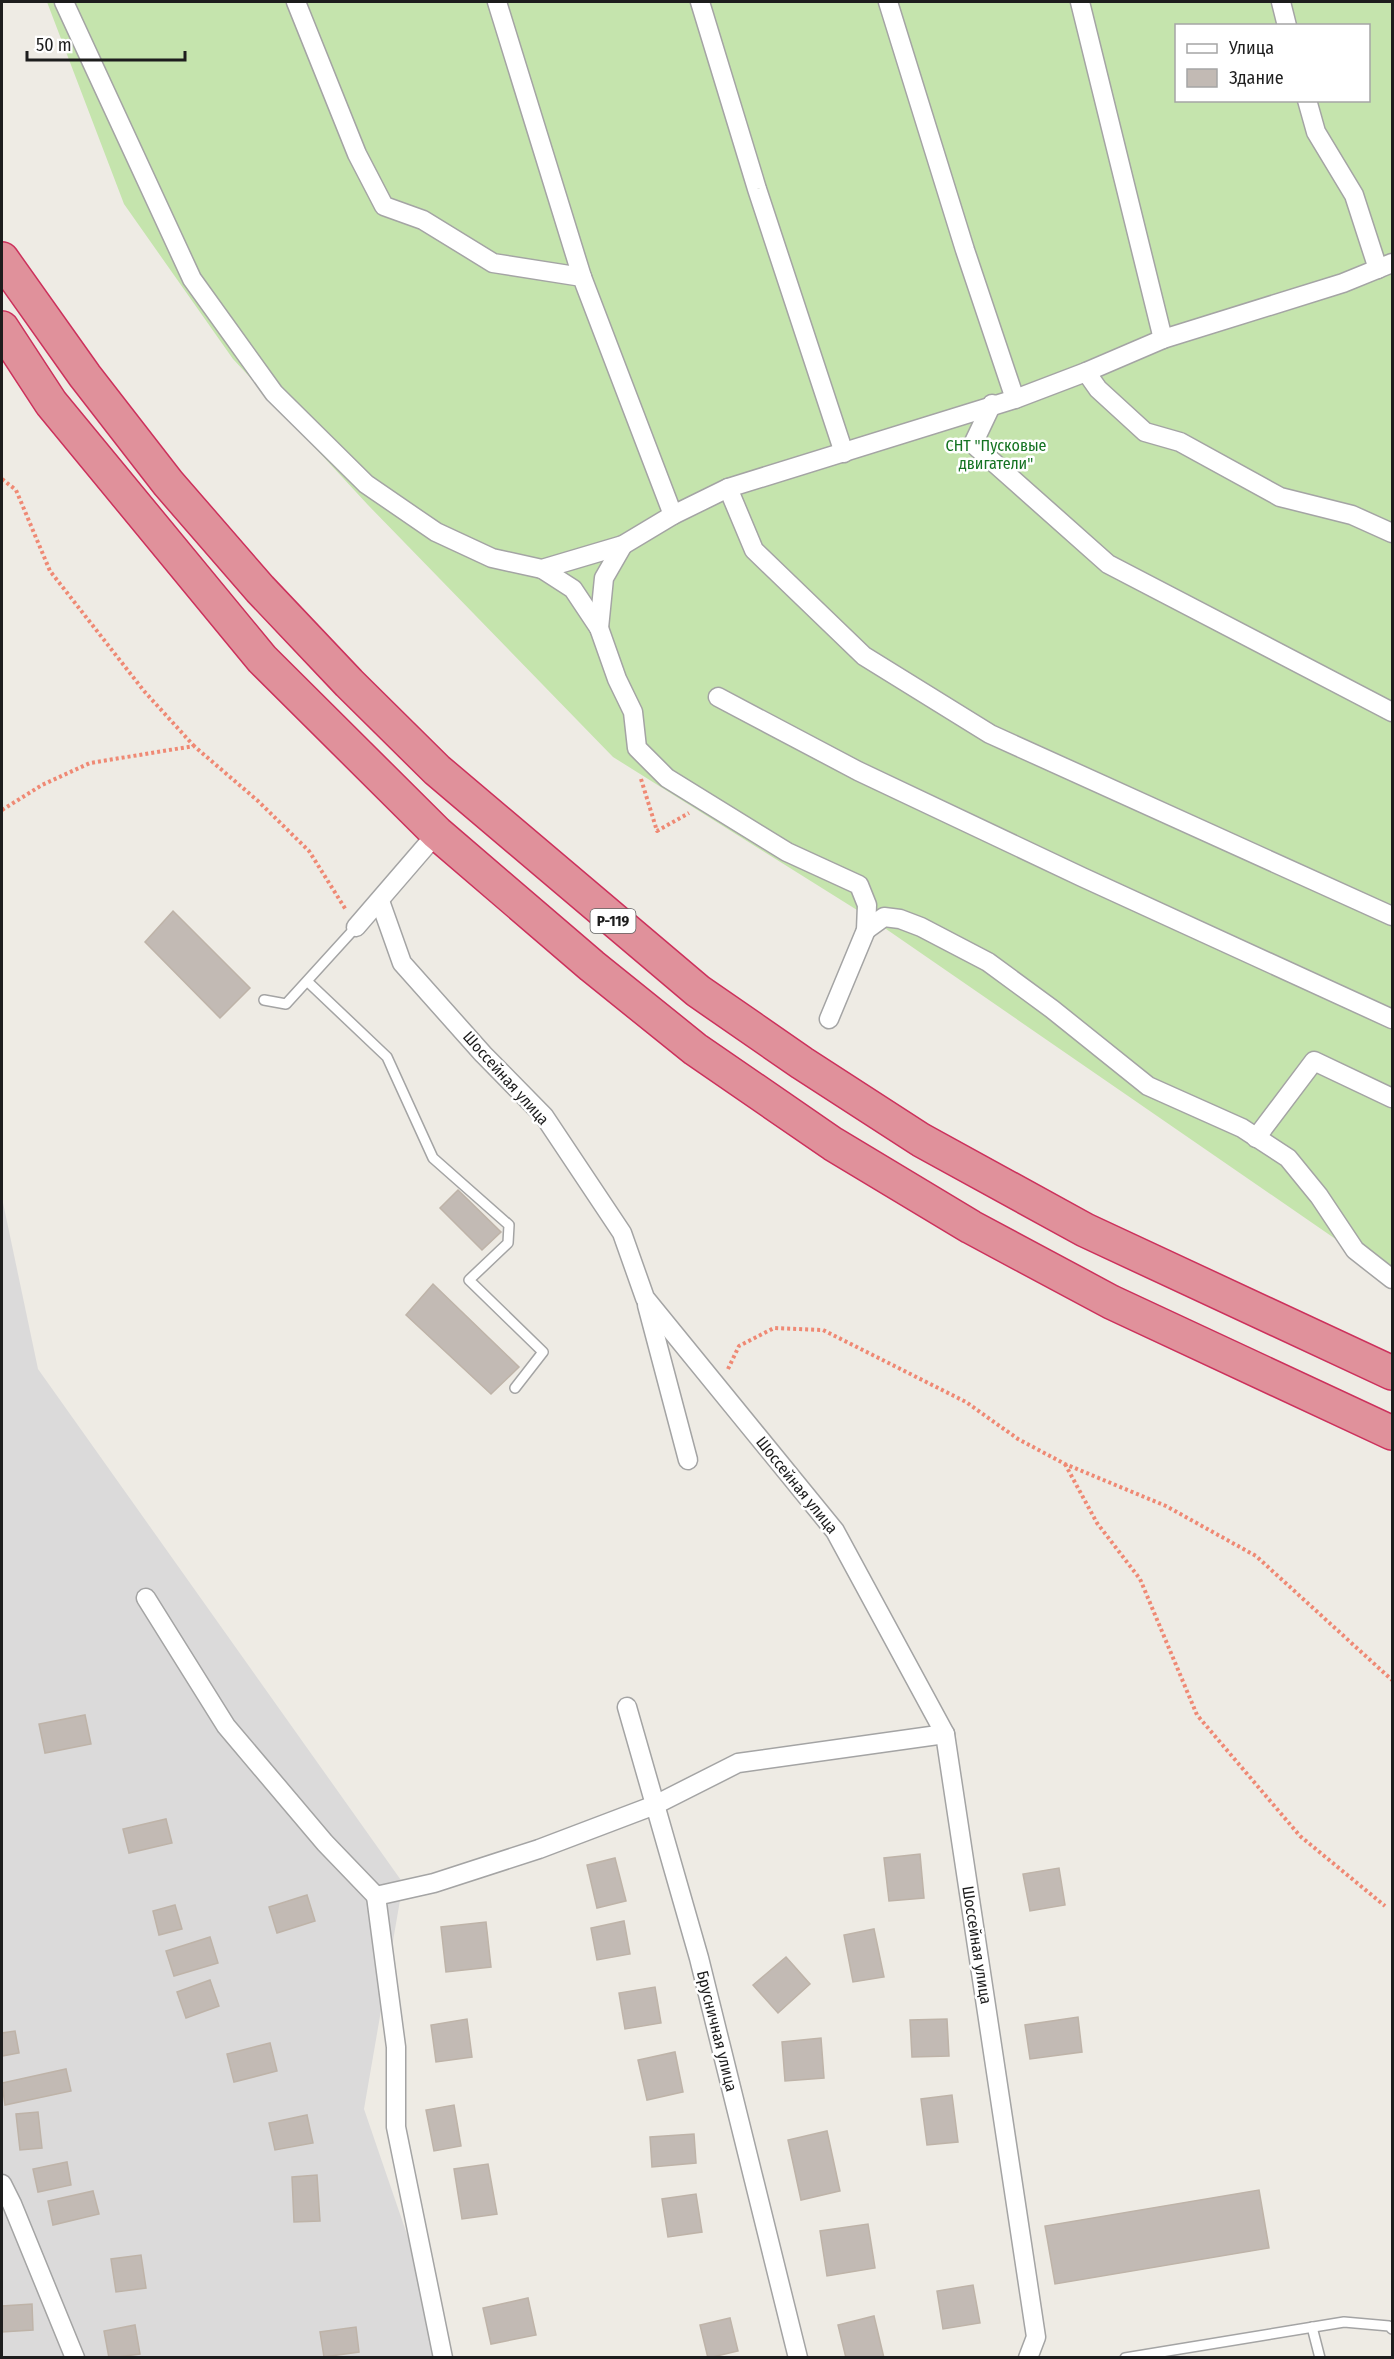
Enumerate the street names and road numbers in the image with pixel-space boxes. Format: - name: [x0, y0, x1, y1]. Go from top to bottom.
- road number: Р-119: [590, 909, 636, 933]
- street label: Шоссейная улица: [459, 1027, 553, 1129]
- street label: Шоссейная улица: [752, 1433, 842, 1537]
- street label: Шоссейная улица: [958, 1885, 996, 2006]
- street label: Брусничная улица: [693, 1969, 741, 2094]

